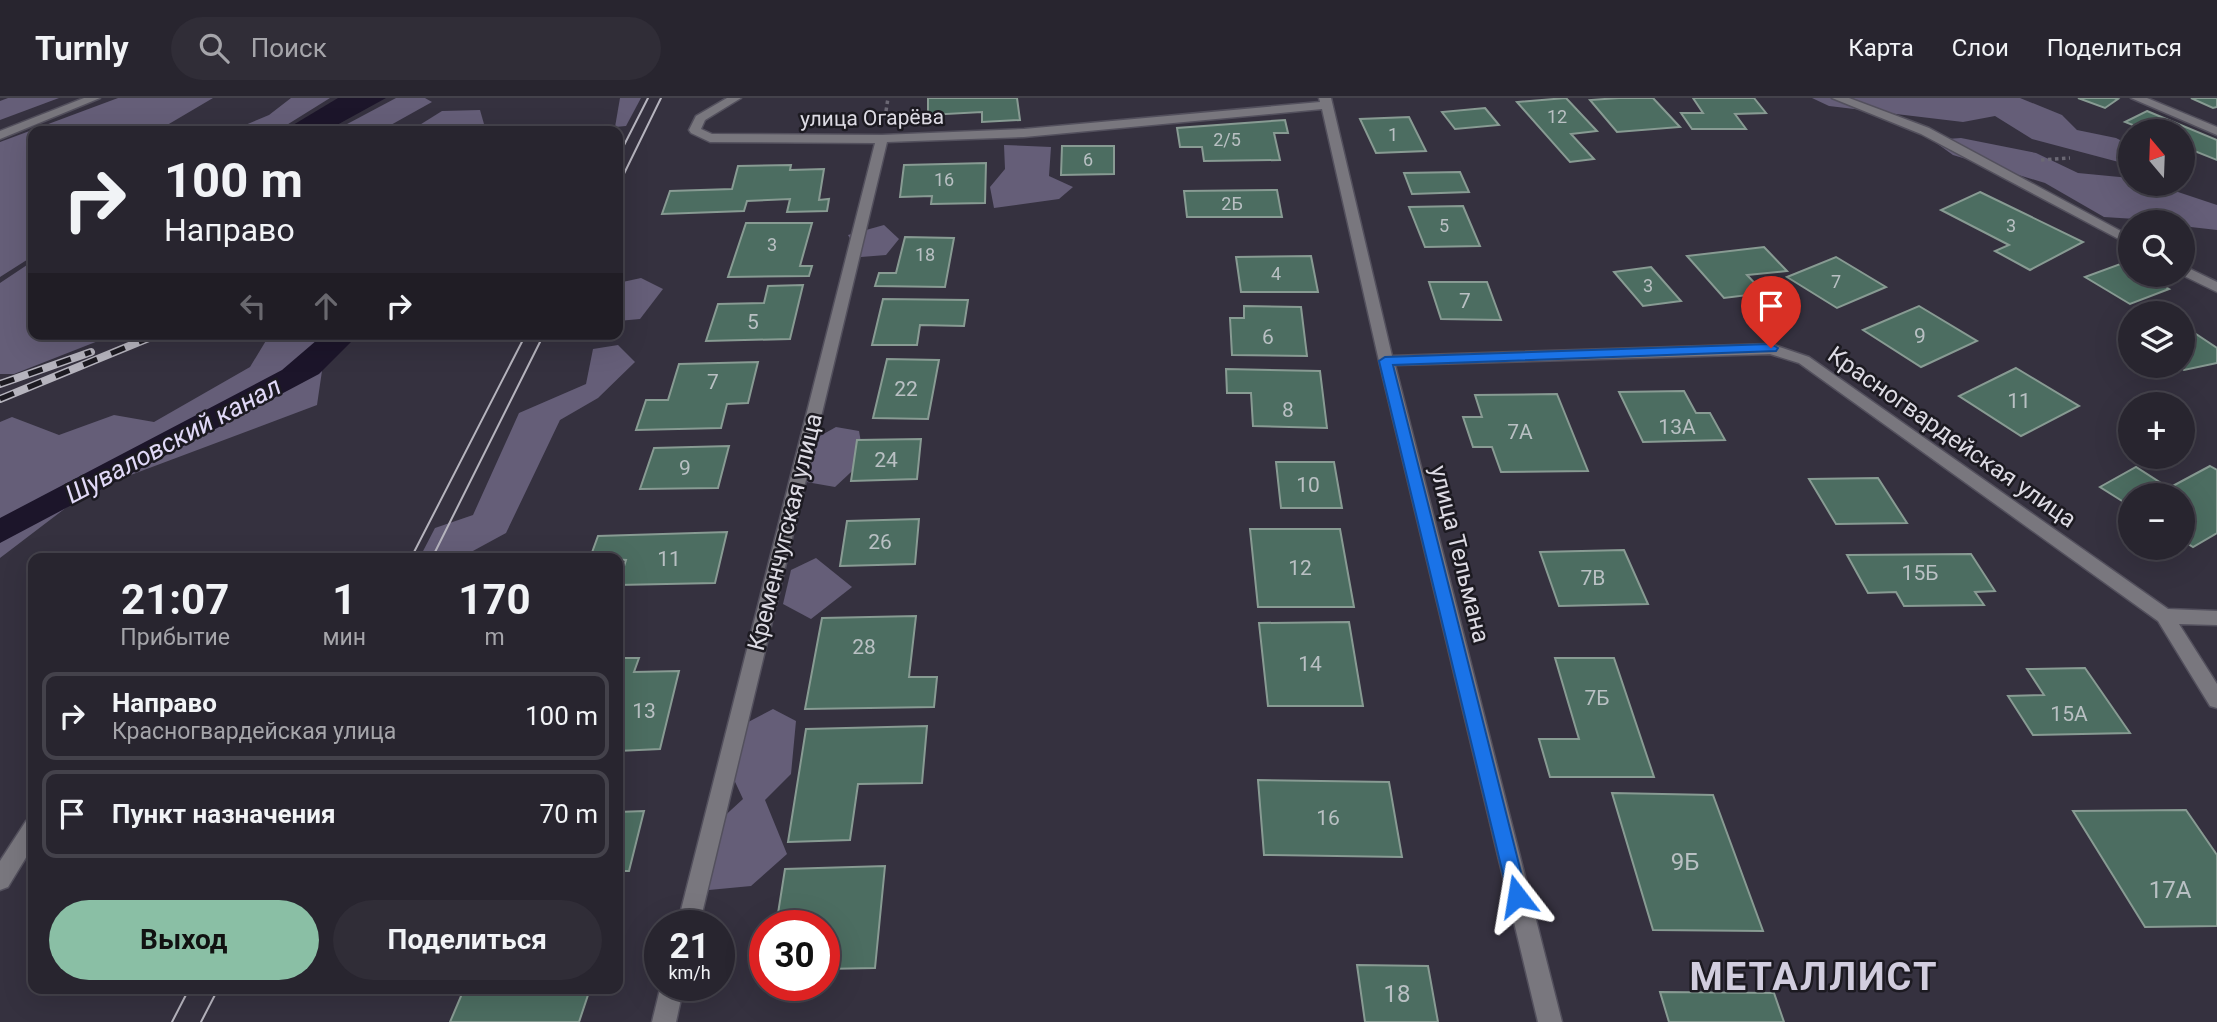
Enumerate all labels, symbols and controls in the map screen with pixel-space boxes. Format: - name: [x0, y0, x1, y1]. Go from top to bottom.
- search box: [171, 17, 661, 80]
- text: Turnly: [35, 29, 129, 68]
- icon: search: [195, 29, 233, 67]
- text: Поиск: [251, 33, 327, 63]
- text: Карта: [1848, 34, 1914, 62]
- text: Слои: [1952, 34, 2009, 62]
- text: Поделиться: [2047, 34, 2182, 62]
- street label: улица Огарёва: [800, 105, 944, 131]
- house number: 12: [1547, 106, 1567, 127]
- north arrow: [2118, 119, 2194, 196]
- map controls: [2118, 119, 2195, 560]
- house number: 1: [1388, 124, 1398, 145]
- house number: 2/5: [1213, 129, 1241, 150]
- house number: 6: [1083, 149, 1093, 170]
- text: 100 m: [164, 152, 303, 209]
- icon: right: [49, 154, 140, 245]
- house number: 16: [934, 169, 954, 190]
- house number: 2Б: [1221, 193, 1243, 214]
- button: search: [2118, 210, 2195, 287]
- text: Направо: [164, 211, 295, 249]
- house number: 5: [1439, 215, 1449, 236]
- house number: 3: [2006, 215, 2016, 236]
- house number: 3: [767, 234, 777, 255]
- house number: 18: [915, 244, 935, 265]
- house number: 4: [1271, 263, 1281, 284]
- house number: 7: [1831, 271, 1841, 292]
- house number: 3: [1643, 275, 1653, 296]
- pin: [1741, 276, 1801, 348]
- icon: left: [234, 287, 272, 325]
- icon: ahead: [307, 287, 345, 325]
- icon: right: [380, 287, 418, 325]
- icon: arrive: [1752, 287, 1790, 325]
- house number: 7: [1459, 289, 1471, 313]
- button: layers: [2118, 301, 2195, 378]
- house number: 5: [747, 310, 759, 334]
- house number: 9: [1914, 324, 1926, 348]
- house number: 6: [1262, 325, 1274, 349]
- street label: Красногвардейская улица: [1823, 340, 2081, 534]
- water label: Шуваловский канал: [60, 370, 286, 510]
- house number: 7: [707, 370, 719, 394]
- house number: 22: [894, 377, 918, 401]
- house number: 11: [2007, 389, 2031, 413]
- button: +: [2118, 392, 2195, 469]
- house number: 8: [1282, 398, 1294, 422]
- street label: Кременчугская улица: [742, 410, 828, 654]
- house number: 13А: [1658, 415, 1696, 439]
- house number: 7А: [1507, 420, 1533, 444]
- house number: 24: [874, 448, 898, 472]
- house number: 9: [679, 456, 691, 480]
- street label: улица Тельмана: [1424, 462, 1496, 646]
- house number: 10: [1296, 473, 1320, 497]
- button: −: [2118, 483, 2195, 560]
- house number: 26: [868, 530, 892, 554]
- house number: 11: [657, 547, 681, 571]
- house number: 12: [1288, 556, 1312, 580]
- house number: 15Б: [1902, 561, 1938, 585]
- house number: 7В: [1581, 566, 1605, 590]
- text: 21:07: [121, 575, 229, 624]
- text: 1: [332, 575, 356, 624]
- text: 170: [458, 575, 531, 624]
- text: Прибытие: [120, 624, 230, 651]
- text: мин: [322, 624, 366, 651]
- text: m: [484, 624, 505, 651]
- house number: 28: [852, 635, 876, 659]
- house number: 14: [1298, 652, 1322, 676]
- house number: 7Б: [1584, 686, 1610, 710]
- text: Направо: [112, 688, 217, 718]
- icon: right: [53, 697, 91, 735]
- house number: 13: [632, 699, 656, 723]
- text: 100 m: [525, 701, 598, 731]
- house number: 15А: [2050, 702, 2088, 726]
- text: Красногвардейская улица: [112, 718, 396, 745]
- icon: arrive: [53, 795, 91, 833]
- text: Пункт назначения: [112, 799, 336, 829]
- text: 70 m: [540, 799, 598, 829]
- house number: 16: [1316, 806, 1340, 830]
- house number: 9Б: [1671, 848, 1699, 876]
- position arrow: [1480, 859, 1554, 933]
- house number: 17А: [2149, 876, 2192, 904]
- button: Выход: [49, 900, 319, 980]
- button: Поделиться: [333, 900, 602, 980]
- speed limit sign: 30: [749, 910, 840, 1001]
- text: 21: [669, 926, 710, 967]
- district label: МЕТАЛЛИСТ: [1690, 955, 1938, 999]
- text: km/h: [668, 962, 711, 983]
- house number: 18: [1384, 980, 1410, 1008]

